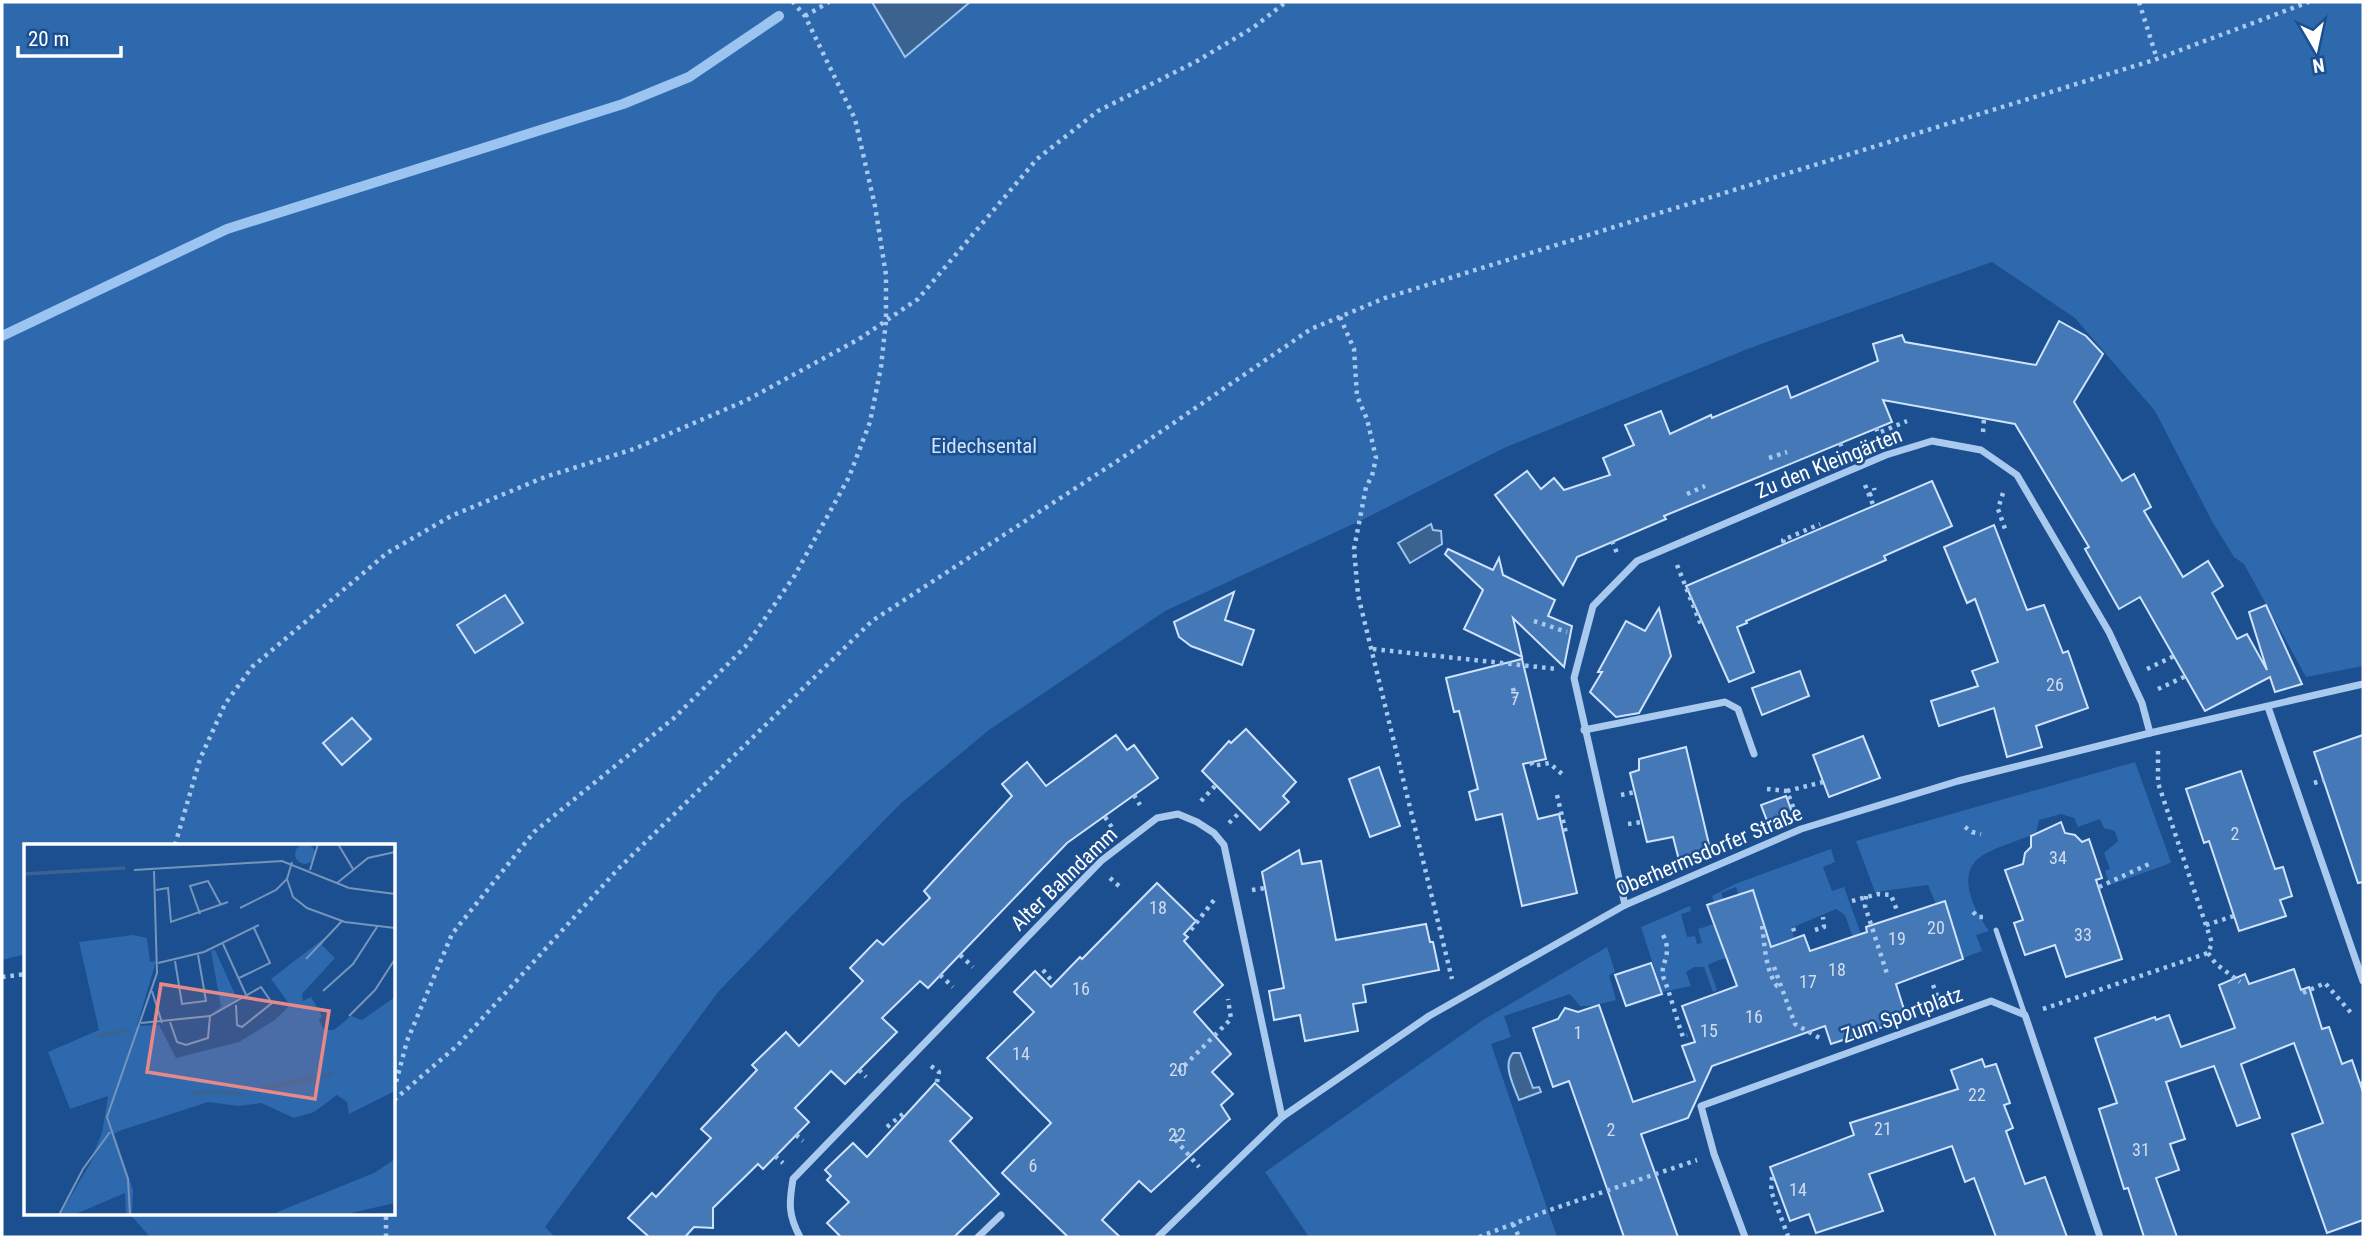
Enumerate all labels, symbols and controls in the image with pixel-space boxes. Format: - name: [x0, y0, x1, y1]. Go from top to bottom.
- scale bar: [18, 14, 121, 58]
- north arrow: [2281, 14, 2351, 84]
- text: 20 m: [28, 27, 69, 51]
- text: N: [2311, 53, 2326, 78]
- street label: Zu den Kleingärten: [1752, 423, 1906, 503]
- park label: Eidechsental: [931, 434, 1037, 458]
- house number: 26: [2046, 674, 2064, 695]
- house number: 7: [1511, 688, 1520, 709]
- street label: Oberhermsdorfer Straße: [1612, 801, 1806, 901]
- street label: Alter Bahndamm: [1006, 822, 1122, 936]
- house number: 2: [2231, 823, 2240, 844]
- inset map: [24, 844, 396, 1214]
- house number: 34: [2049, 847, 2067, 868]
- house number: 18: [1149, 897, 1167, 918]
- house number: 20: [1927, 917, 1945, 938]
- house number: 33: [2074, 924, 2092, 945]
- house number: 19: [1888, 928, 1906, 949]
- house number: 18: [1828, 959, 1846, 980]
- house number: 17: [1799, 971, 1817, 992]
- house number: 16: [1072, 978, 1090, 999]
- street label: Zum Sportplatz: [1838, 982, 1966, 1048]
- house number: 16: [1745, 1006, 1763, 1027]
- house number: 15: [1700, 1020, 1718, 1041]
- house number: 1: [1574, 1022, 1582, 1043]
- house number: 14: [1012, 1043, 1030, 1064]
- house number: 20: [1169, 1059, 1187, 1080]
- house number: 22: [1968, 1084, 1986, 1105]
- house number: 21: [1874, 1118, 1892, 1139]
- house number: 2: [1607, 1119, 1616, 1140]
- house number: 22: [1168, 1124, 1186, 1145]
- house number: 31: [2132, 1139, 2150, 1160]
- house number: 6: [1029, 1155, 1037, 1176]
- house number: 14: [1789, 1179, 1807, 1200]

